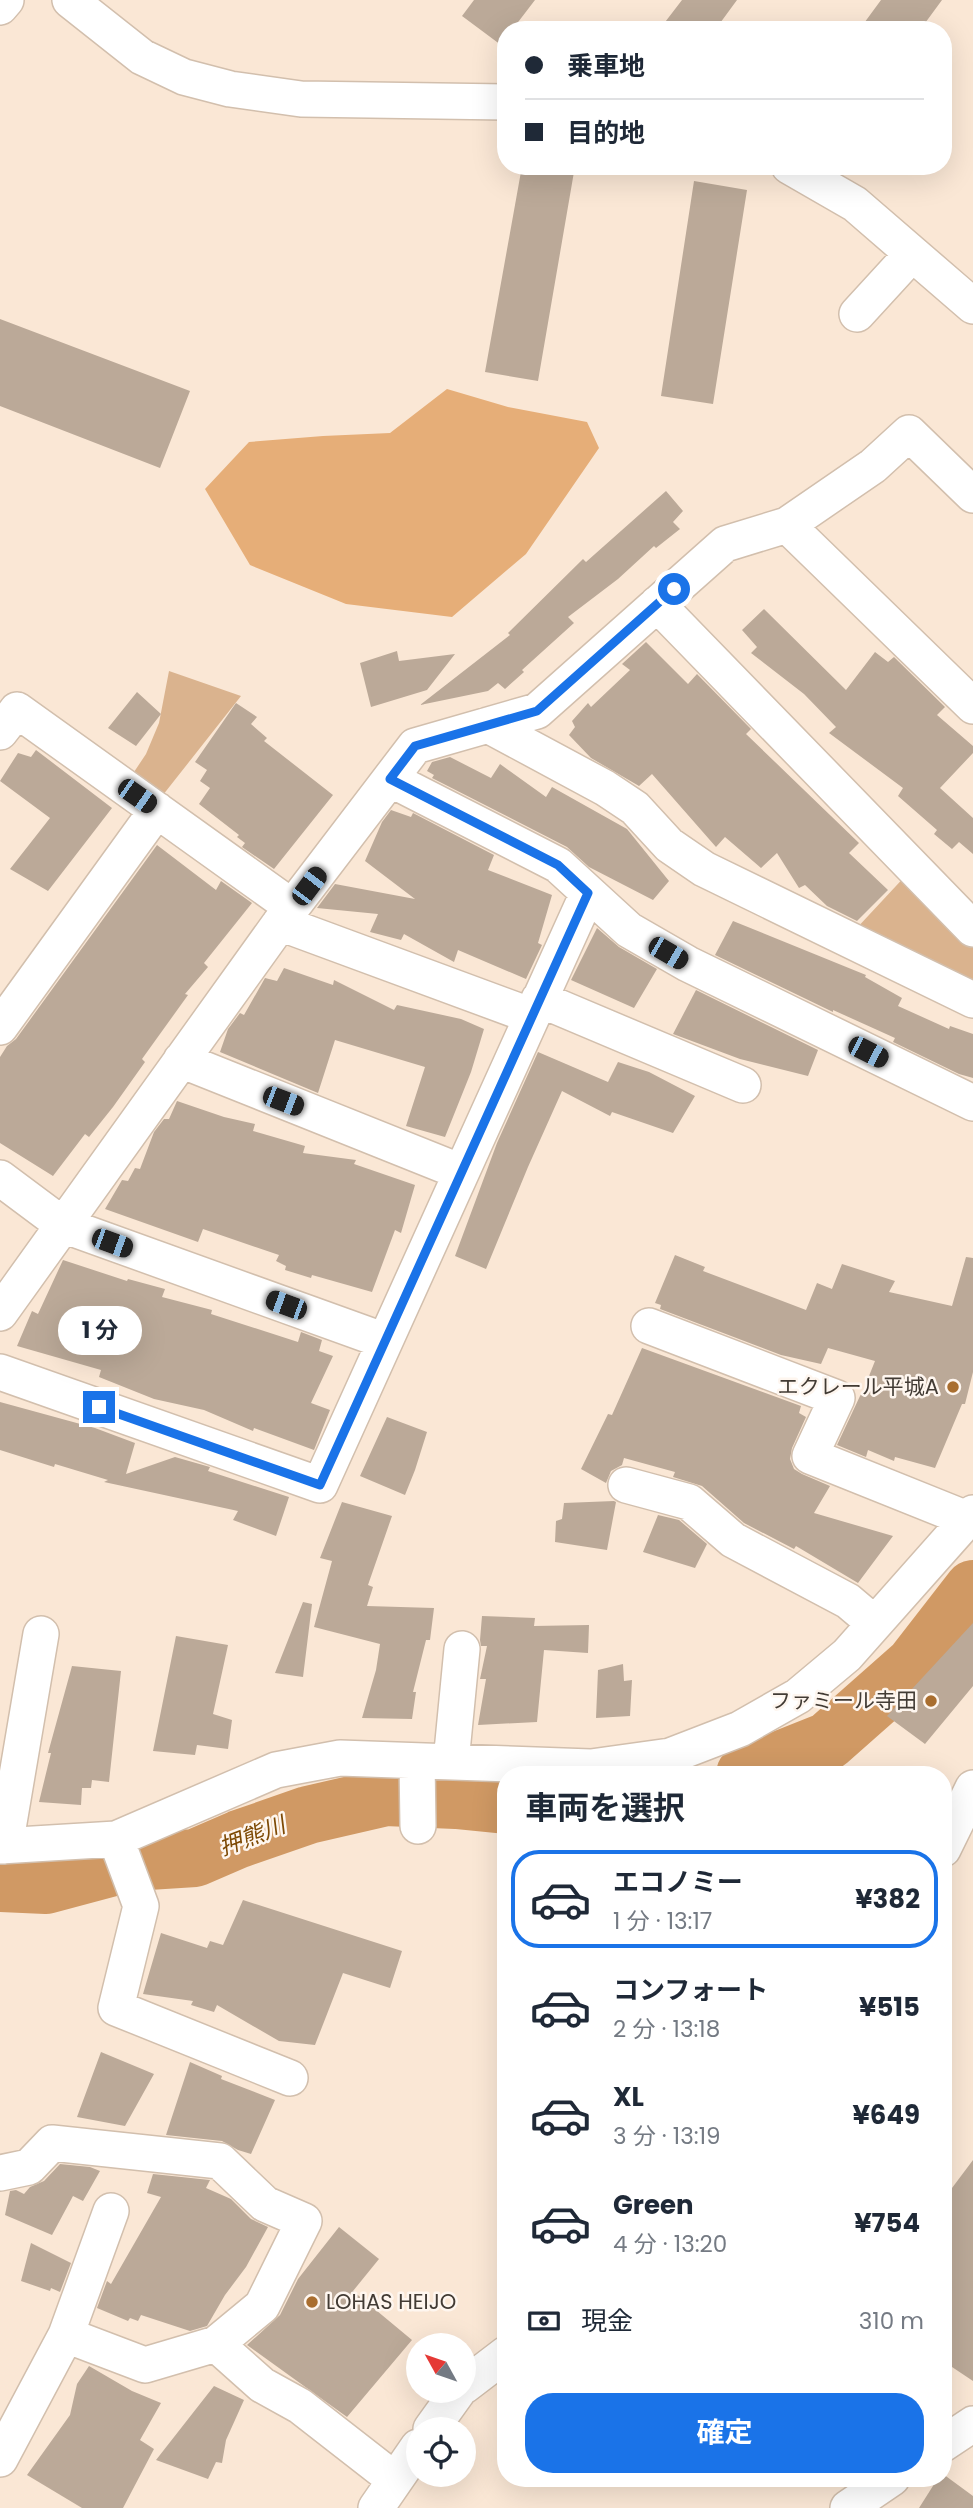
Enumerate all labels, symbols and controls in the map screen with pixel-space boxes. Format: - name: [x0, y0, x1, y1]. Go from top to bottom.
- text: 乗車地: [567, 48, 645, 84]
- text: 目的地: [567, 115, 645, 151]
- route start: [658, 573, 690, 605]
- car: [114, 775, 161, 817]
- car: [288, 863, 331, 909]
- car: [645, 933, 692, 973]
- car: [845, 1033, 892, 1071]
- car: [260, 1084, 307, 1118]
- car: [89, 1226, 136, 1260]
- car: [263, 1288, 310, 1322]
- callout: 1 分: [57, 1306, 141, 1354]
- text: 1 分: [82, 1314, 118, 1346]
- place label: エクレール平城A: [778, 1372, 939, 1401]
- marker: エクレール平城A: [945, 1379, 961, 1395]
- route end: [83, 1391, 115, 1423]
- place label: ファミール寺田: [770, 1686, 917, 1715]
- marker: ファミール寺田: [923, 1693, 939, 1709]
- text: 車両を選択: [525, 1785, 685, 1830]
- water label: 押熊川: [214, 1808, 293, 1863]
- text: エコノミー: [613, 1864, 743, 1900]
- icon: car: [529, 1868, 592, 1931]
- text: ¥382: [855, 1881, 920, 1917]
- text: 1 分 · 13:17: [613, 1905, 712, 1937]
- text: コンフォート: [613, 1972, 768, 2008]
- icon: car: [529, 1976, 592, 2039]
- text: ¥515: [859, 1989, 920, 2025]
- text: 2 分 · 13:18: [613, 2013, 720, 2045]
- text: XL: [613, 2079, 644, 2115]
- icon: car: [529, 2084, 592, 2147]
- text: ¥649: [852, 2097, 920, 2133]
- text: 3 分 · 13:19: [613, 2120, 721, 2152]
- text: Green: [613, 2187, 694, 2223]
- icon: car: [529, 2192, 592, 2255]
- text: ¥754: [854, 2205, 920, 2241]
- text: 4 分 · 13:20: [613, 2228, 727, 2260]
- place label: LOHAS HEIJO: [326, 2287, 456, 2316]
- marker: LOHAS HEIJO: [304, 2294, 320, 2310]
- icon: cash: [525, 2302, 563, 2340]
- text: 現金: [581, 2303, 633, 2339]
- text: 310 m: [859, 2305, 924, 2337]
- north arrow: [406, 2333, 476, 2403]
- map controls: [406, 2333, 476, 2487]
- button: 確定: [525, 2393, 924, 2473]
- button: locate: [406, 2417, 476, 2487]

